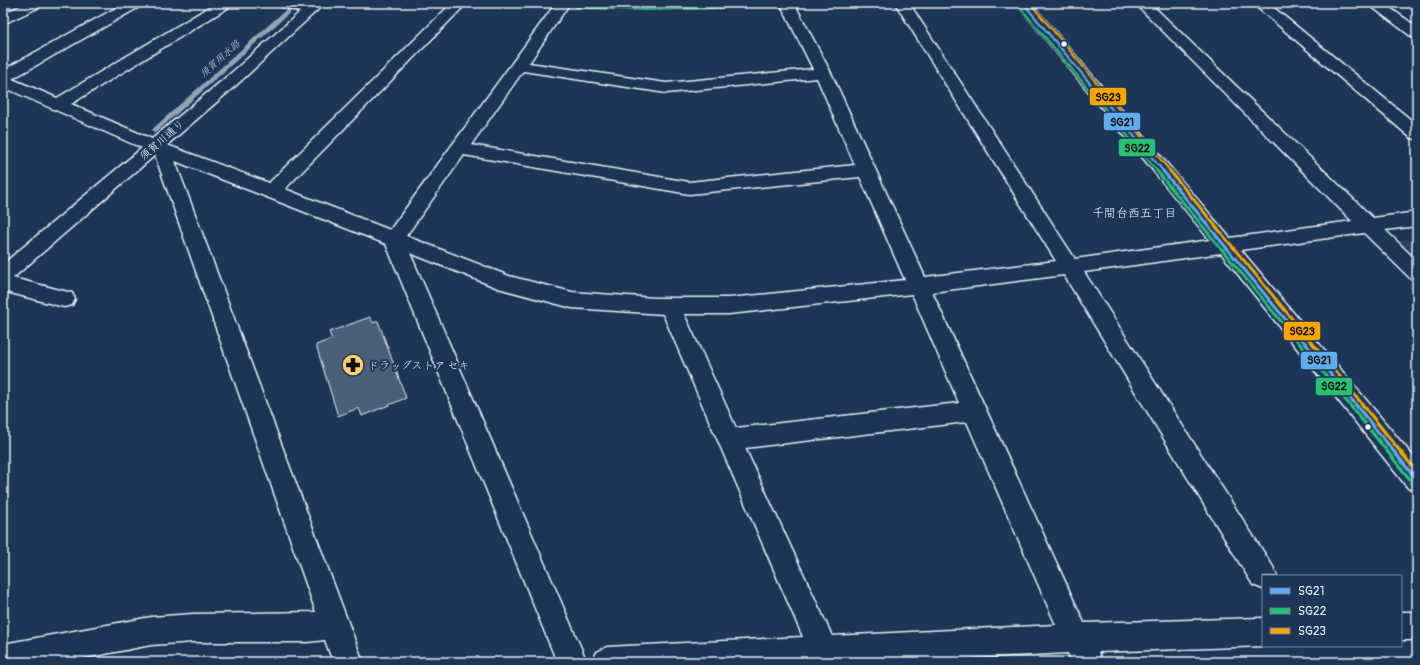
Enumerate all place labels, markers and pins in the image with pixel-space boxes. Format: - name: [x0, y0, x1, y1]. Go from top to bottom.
- unlabelled marker: [1059, 39, 1069, 49]
- pharmacy icon: ドラッグストア セキ: [340, 352, 366, 378]
- place label: ドラッグストア セキ: [368, 359, 470, 372]
- unlabelled marker: [1363, 422, 1373, 432]

